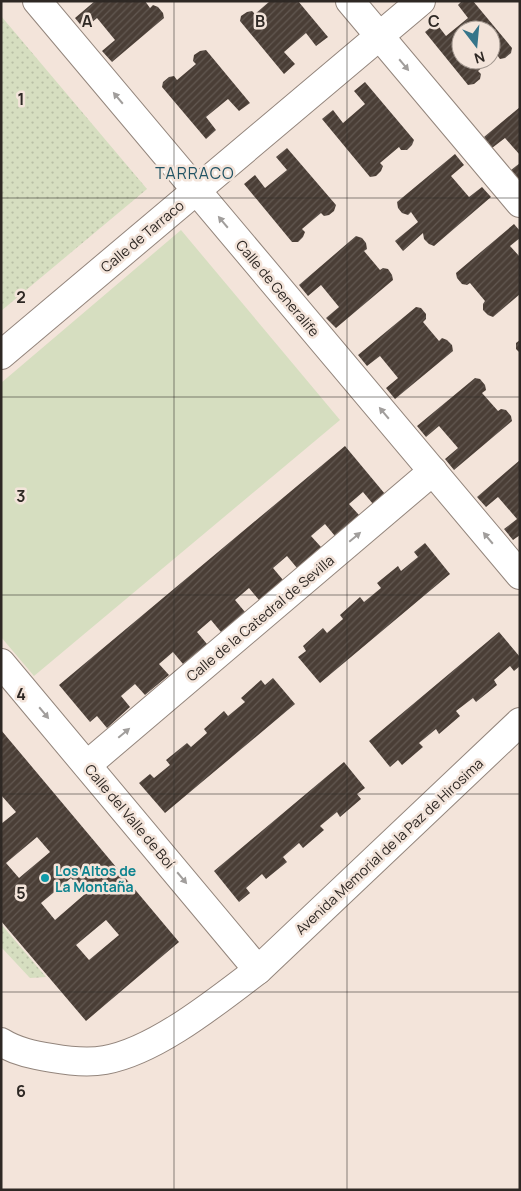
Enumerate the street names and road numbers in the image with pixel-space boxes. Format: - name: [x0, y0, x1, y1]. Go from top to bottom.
- street label: Calle de Tarraco: [96, 196, 188, 276]
- street label: Calle de Generalife: [232, 236, 324, 340]
- street label: Calle de la Catedral de Sevilla: [182, 551, 338, 685]
- street label: Avenida Memorial de la Paz de Hirosima: [291, 754, 487, 938]
- street label: Calle del Valle de Boí: [81, 760, 179, 872]

